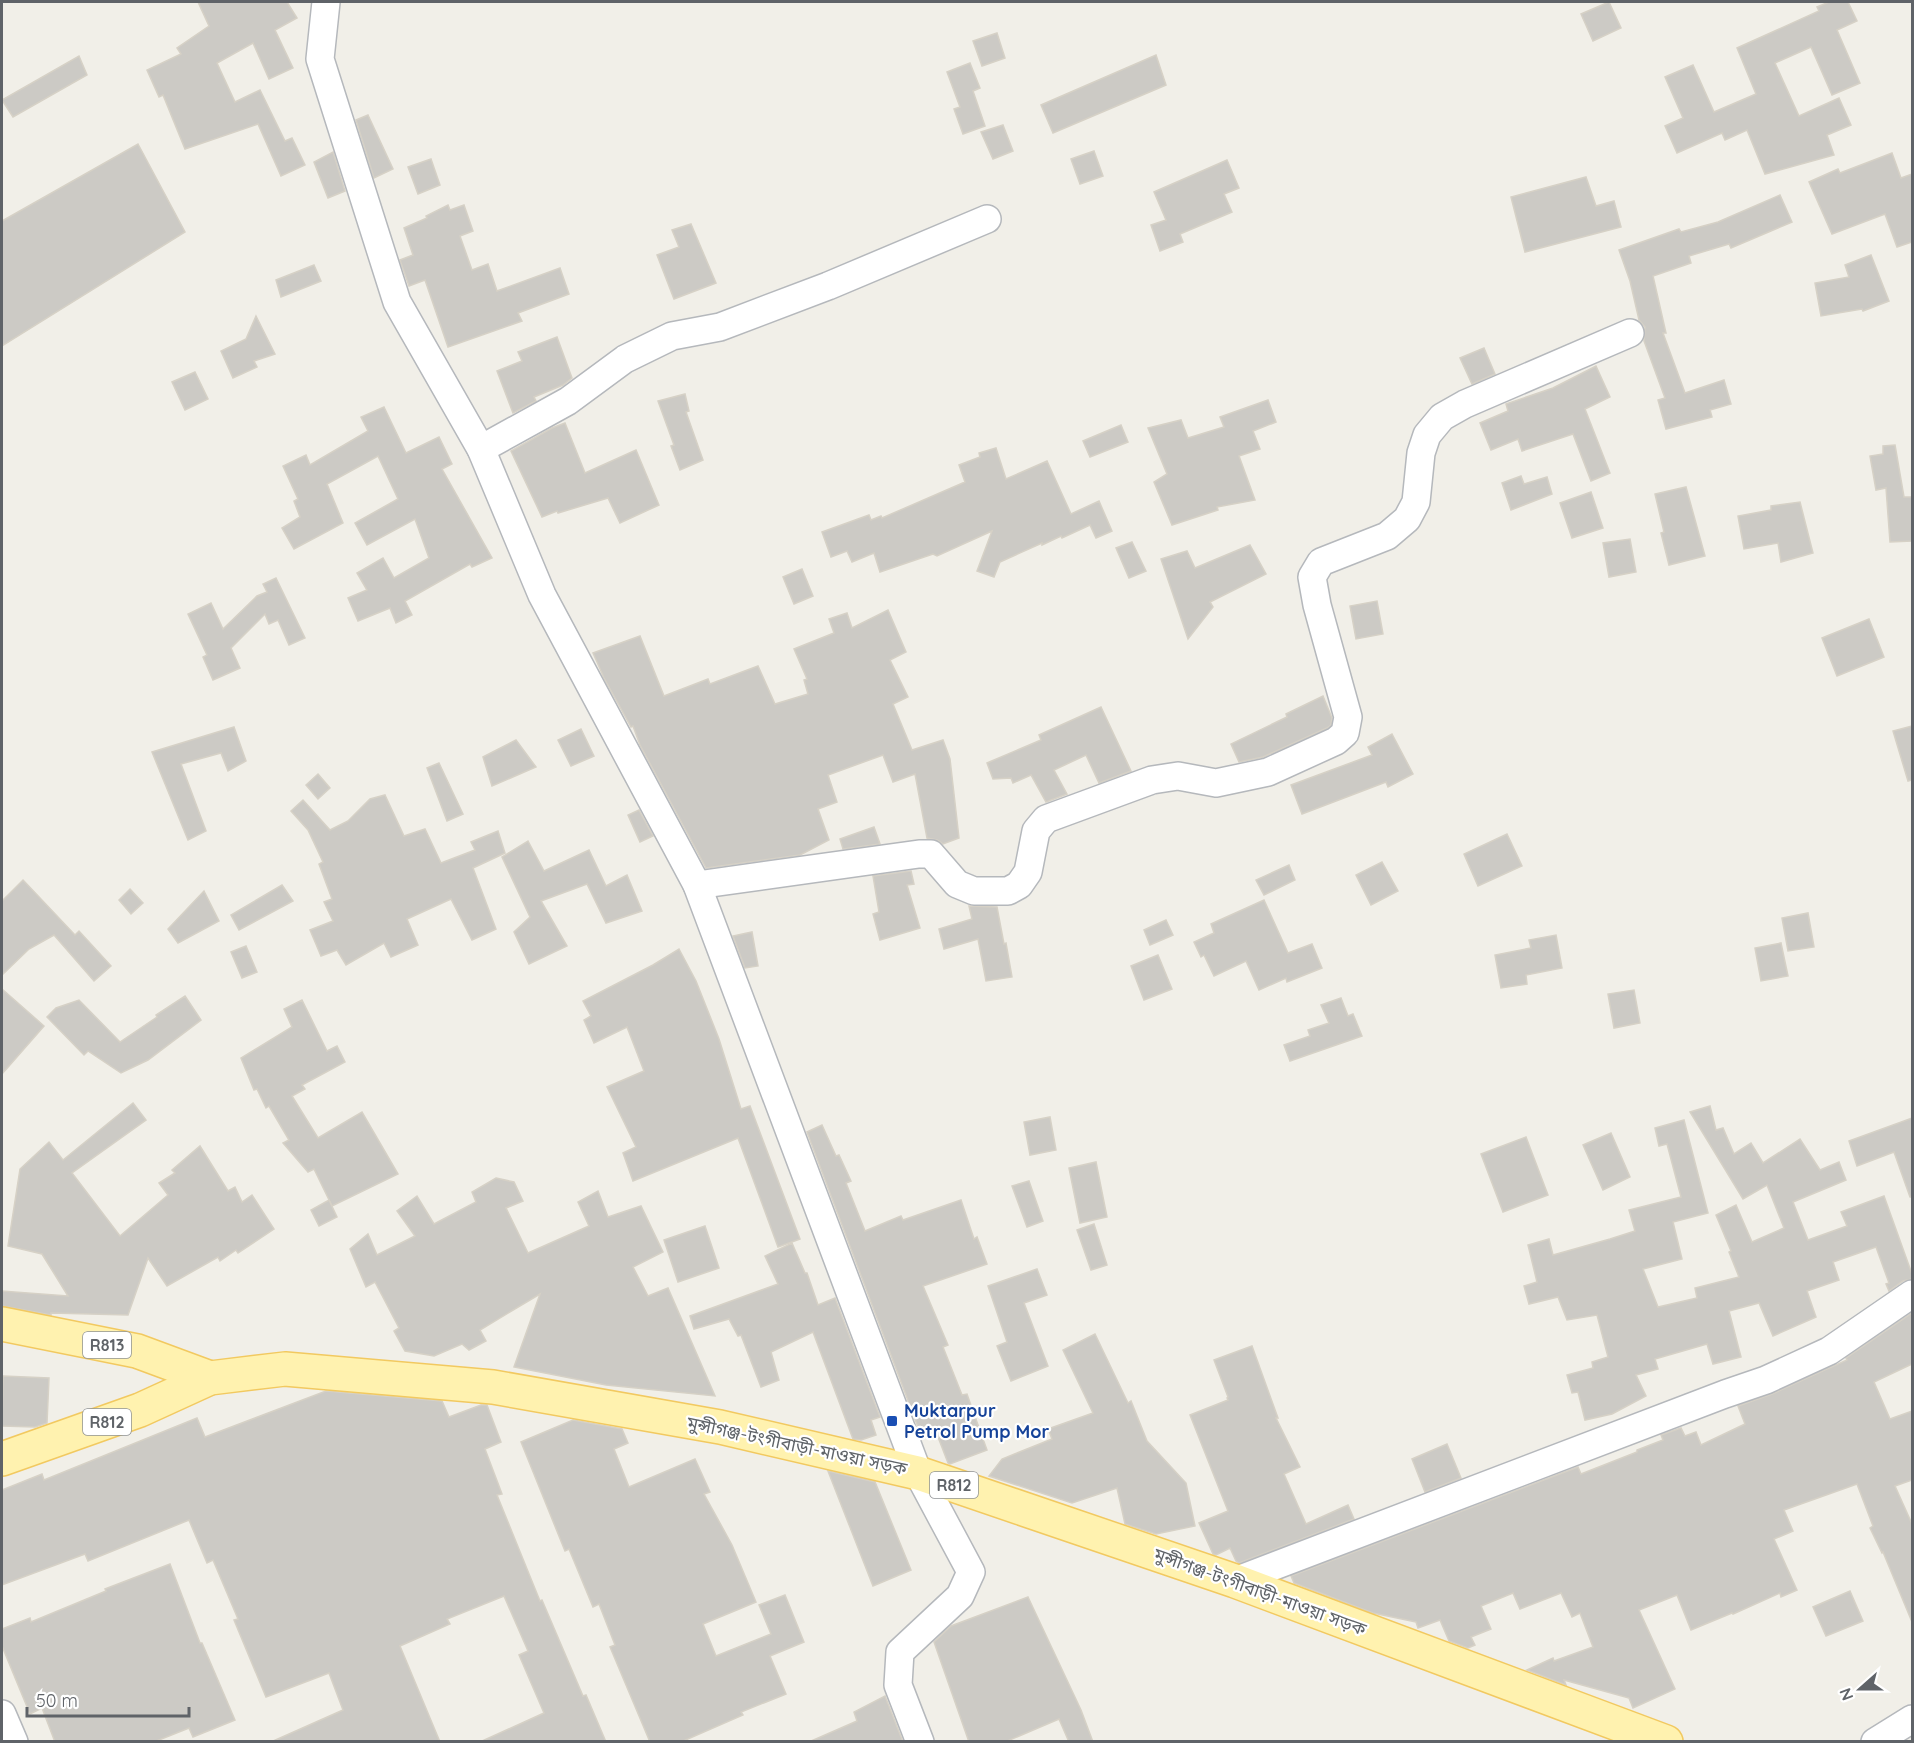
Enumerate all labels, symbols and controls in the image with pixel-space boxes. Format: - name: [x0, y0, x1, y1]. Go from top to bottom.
- road number: R813: [83, 1332, 131, 1358]
- place label: Muktarpur Petrol Pump Mor: [904, 1399, 1049, 1443]
- road number: R812: [83, 1409, 131, 1435]
- street label: মুন্সীগঞ্জ-টংগীবাড়ী-মাওয়া সড়ক: [684, 1411, 910, 1480]
- marker: Muktarpur Petrol Pump Mor: [885, 1414, 899, 1428]
- road number: R812: [930, 1472, 978, 1498]
- street label: মুন্সীগঞ্জ-টংগীবাড়ী-মাওয়া সড়ক: [1150, 1542, 1370, 1641]
- north arrow: [1830, 1659, 1890, 1719]
- scale bar: [27, 1680, 189, 1718]
- text: N: [1835, 1685, 1857, 1703]
- text: 50 m: [36, 1689, 78, 1712]

